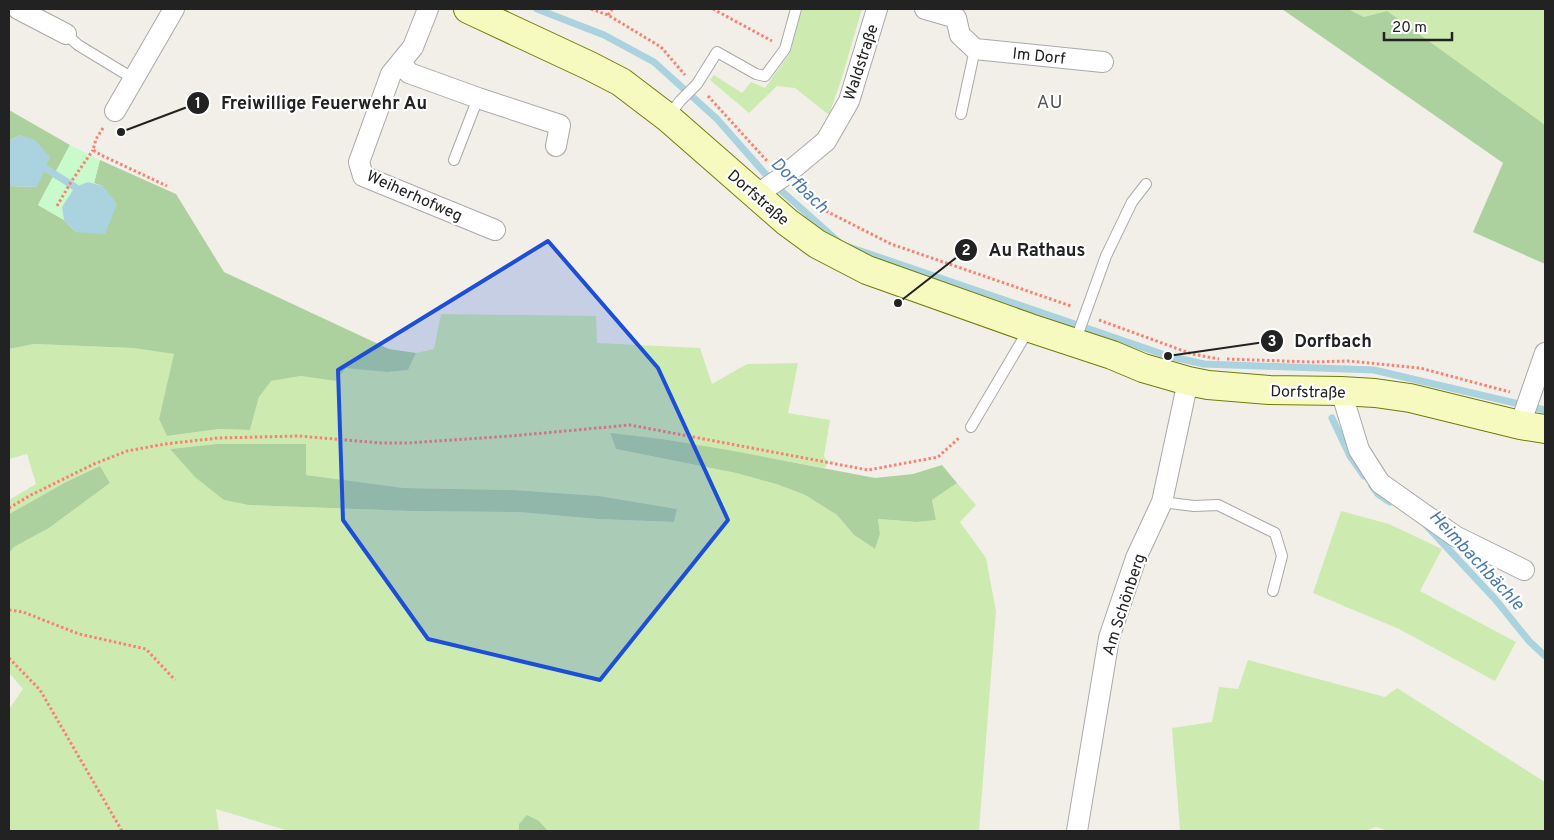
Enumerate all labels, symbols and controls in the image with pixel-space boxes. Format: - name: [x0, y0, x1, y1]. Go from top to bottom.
- scale bar: [1384, 10, 1452, 42]
- text: 20 m: [1392, 19, 1427, 38]
- street label: Waldstraße: [840, 22, 884, 103]
- street label: Im Dorf: [1011, 44, 1067, 70]
- callout: Freiwillige Feuerwehr Au: [186, 86, 438, 119]
- district label: AU: [1036, 91, 1064, 115]
- text: Freiwillige Feuerwehr Au: [221, 93, 427, 116]
- text: 1: [195, 95, 201, 114]
- water label: Dorfbach: [765, 153, 833, 219]
- street label: Dorfstraße: [723, 166, 793, 231]
- street label: Weiherhofweg: [363, 167, 465, 227]
- callout: Au Rathaus: [953, 233, 1095, 266]
- text: Au Rathaus: [989, 240, 1085, 263]
- text: 2: [961, 242, 971, 261]
- callout: Dorfbach: [1259, 325, 1382, 358]
- text: Dorfbach: [1294, 331, 1372, 354]
- text: 3: [1268, 333, 1277, 352]
- street label: Dorfstraße: [1270, 382, 1346, 404]
- water label: Heimbachbächle: [1423, 506, 1529, 617]
- street label: Am Schönberg: [1099, 551, 1151, 658]

